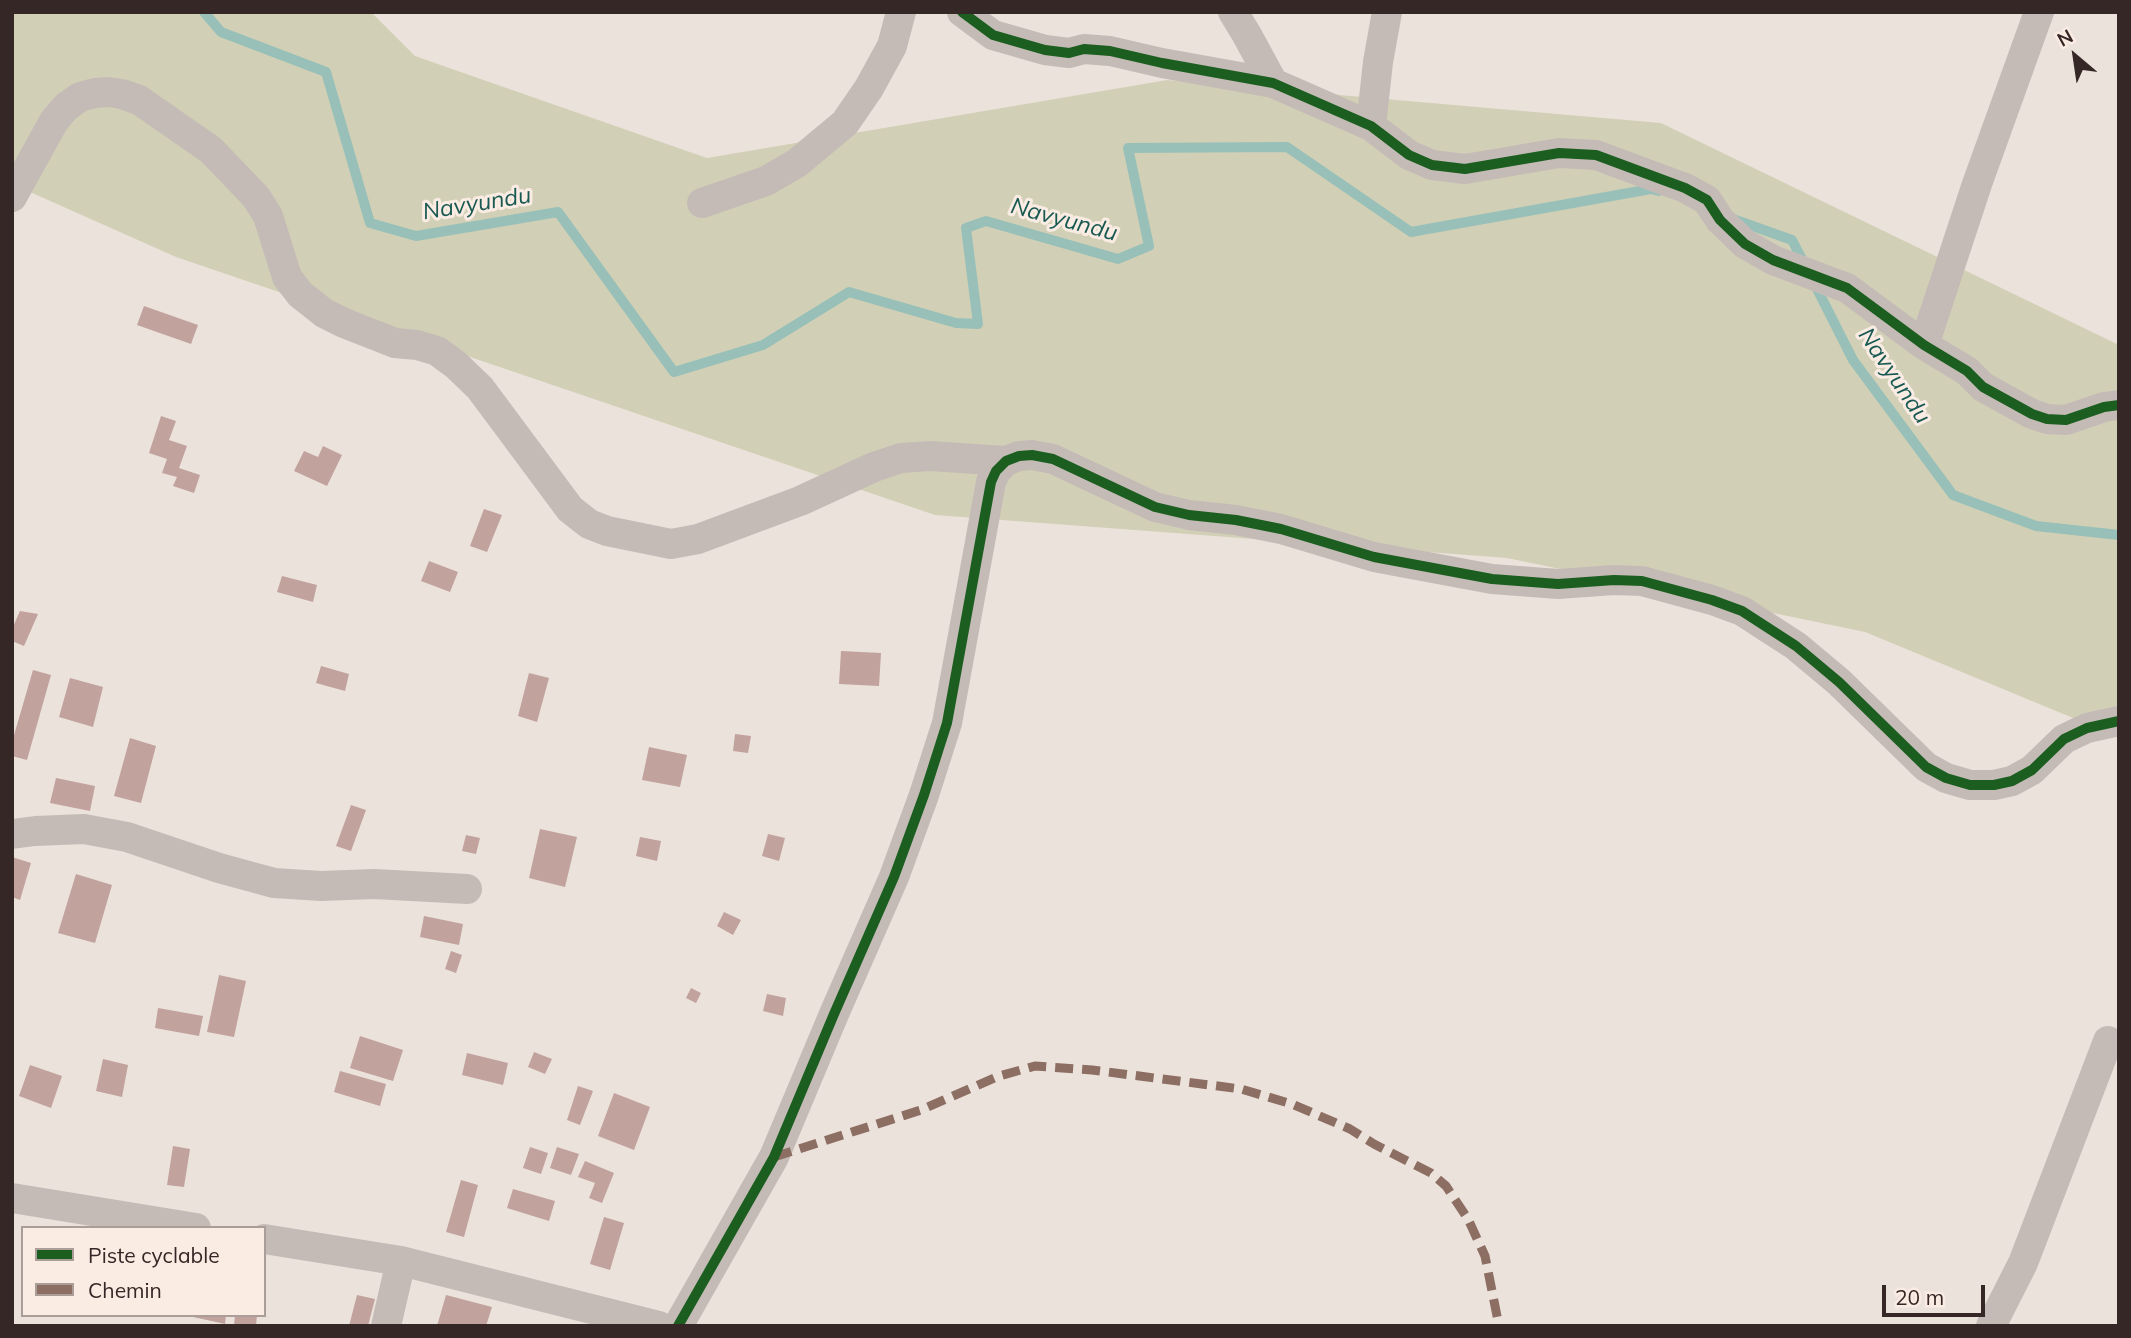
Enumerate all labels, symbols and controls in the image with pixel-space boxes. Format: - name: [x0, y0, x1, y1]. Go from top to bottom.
- north arrow: [2040, 21, 2110, 91]
- text: N: [2053, 24, 2077, 52]
- water label: Navyundu: [421, 182, 533, 226]
- water label: Navyundu: [1008, 193, 1120, 247]
- water label: Navyundu: [1852, 323, 1936, 429]
- legend: [21, 1226, 266, 1317]
- text: Piste cyclable: [88, 1242, 220, 1268]
- scale bar: [1886, 1272, 1989, 1316]
- text: Chemin: [88, 1277, 162, 1303]
- text: 20 m: [1895, 1284, 1944, 1310]

